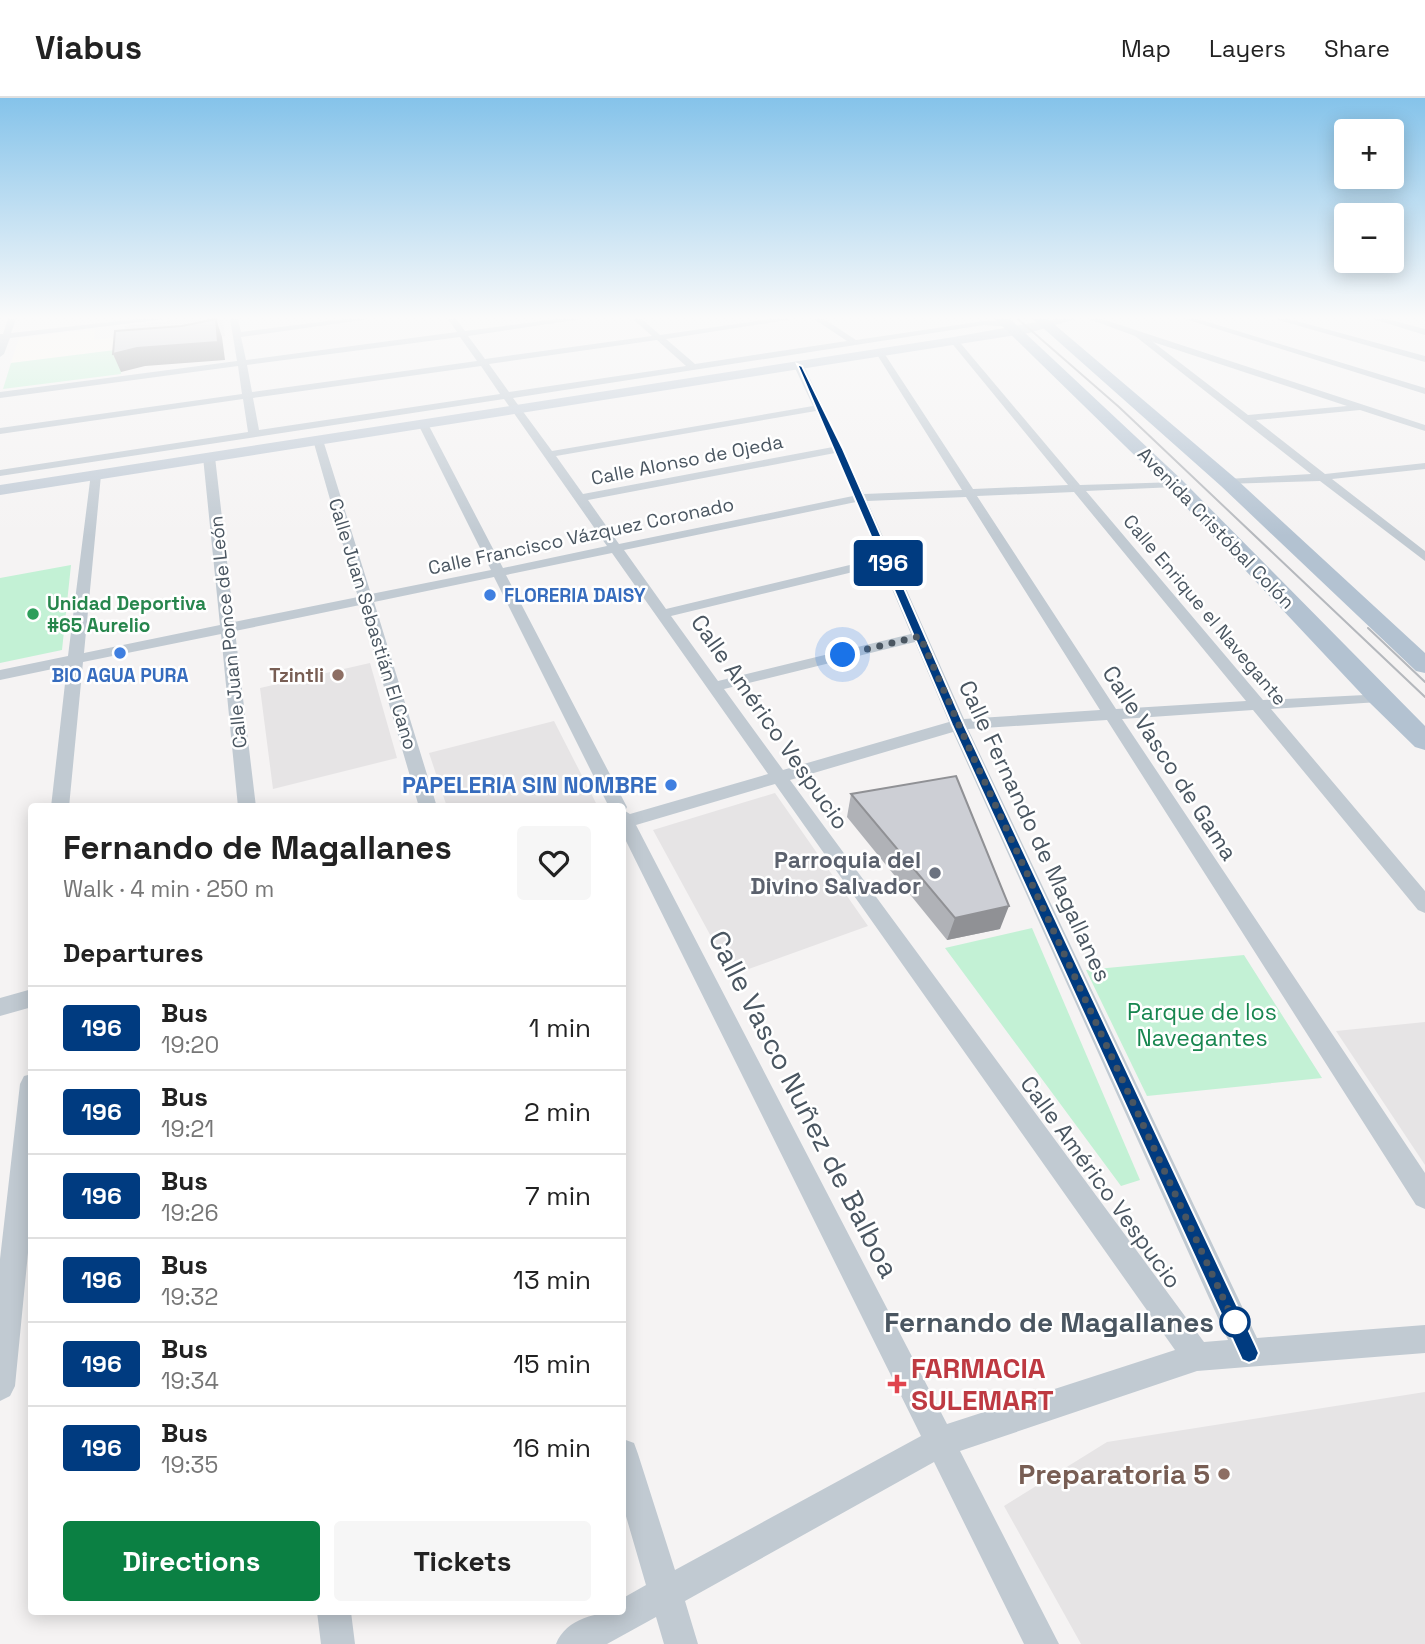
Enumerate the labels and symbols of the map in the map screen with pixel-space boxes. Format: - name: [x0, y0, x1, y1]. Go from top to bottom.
- street label: Calle Alonso de Ojeda: [589, 429, 785, 491]
- street label: Avenida Cristóbal Colón: [1132, 442, 1300, 614]
- street label: Calle Francisco Vázquez Coronado: [426, 491, 736, 581]
- street label: Calle Juan Sebastián El Cano: [323, 495, 423, 753]
- street label: Calle Enrique el Navegante: [1118, 509, 1292, 711]
- street label: Calle Juan Ponce de León: [203, 514, 253, 750]
- line badge: 196: [848, 540, 928, 586]
- place label: FLORERIA DAISY: [504, 583, 646, 608]
- marker: FLORERIA DAISY: [482, 587, 498, 603]
- place label: Unidad Deportiva #65 Aurelio: [47, 591, 206, 638]
- marker: Unidad Deportiva #65 Aurelio: [25, 606, 41, 622]
- street label: Calle Américo Vespucio: [684, 609, 856, 835]
- your location: [825, 637, 860, 672]
- marker: BIO AGUA PURA: [112, 645, 128, 661]
- street label: Calle Vasco de Gama: [1096, 660, 1244, 866]
- place label: BIO AGUA PURA: [51, 663, 189, 688]
- place label: Tzintli: [269, 663, 324, 688]
- marker: Tzintli: [330, 667, 346, 683]
- street label: Calle Fernando de Magallanes: [952, 675, 1118, 987]
- place label: PAPELERIA SIN NOMBRE: [402, 770, 657, 800]
- marker: PAPELERIA SIN NOMBRE: [663, 777, 679, 793]
- place label: Parroquia del Divino Salvador: [750, 845, 921, 901]
- marker: Parroquia del Divino Salvador: [927, 865, 943, 881]
- street label: Calle Vasco Nuñez de Balboa: [701, 924, 907, 1284]
- park label: Parque de los Navegantes: [1127, 997, 1277, 1053]
- street label: Calle Américo Vespucio: [1014, 1070, 1188, 1294]
- place label: Fernando de Magallanes: [884, 1304, 1214, 1340]
- marker: Fernando de Magallanes: [1220, 1307, 1250, 1337]
- place label: FARMACIA SULEMART: [911, 1350, 1054, 1418]
- marker: FARMACIA SULEMART: [889, 1376, 905, 1392]
- place label: Preparatoria 5: [1018, 1456, 1210, 1492]
- marker: Preparatoria 5: [1216, 1466, 1232, 1482]

